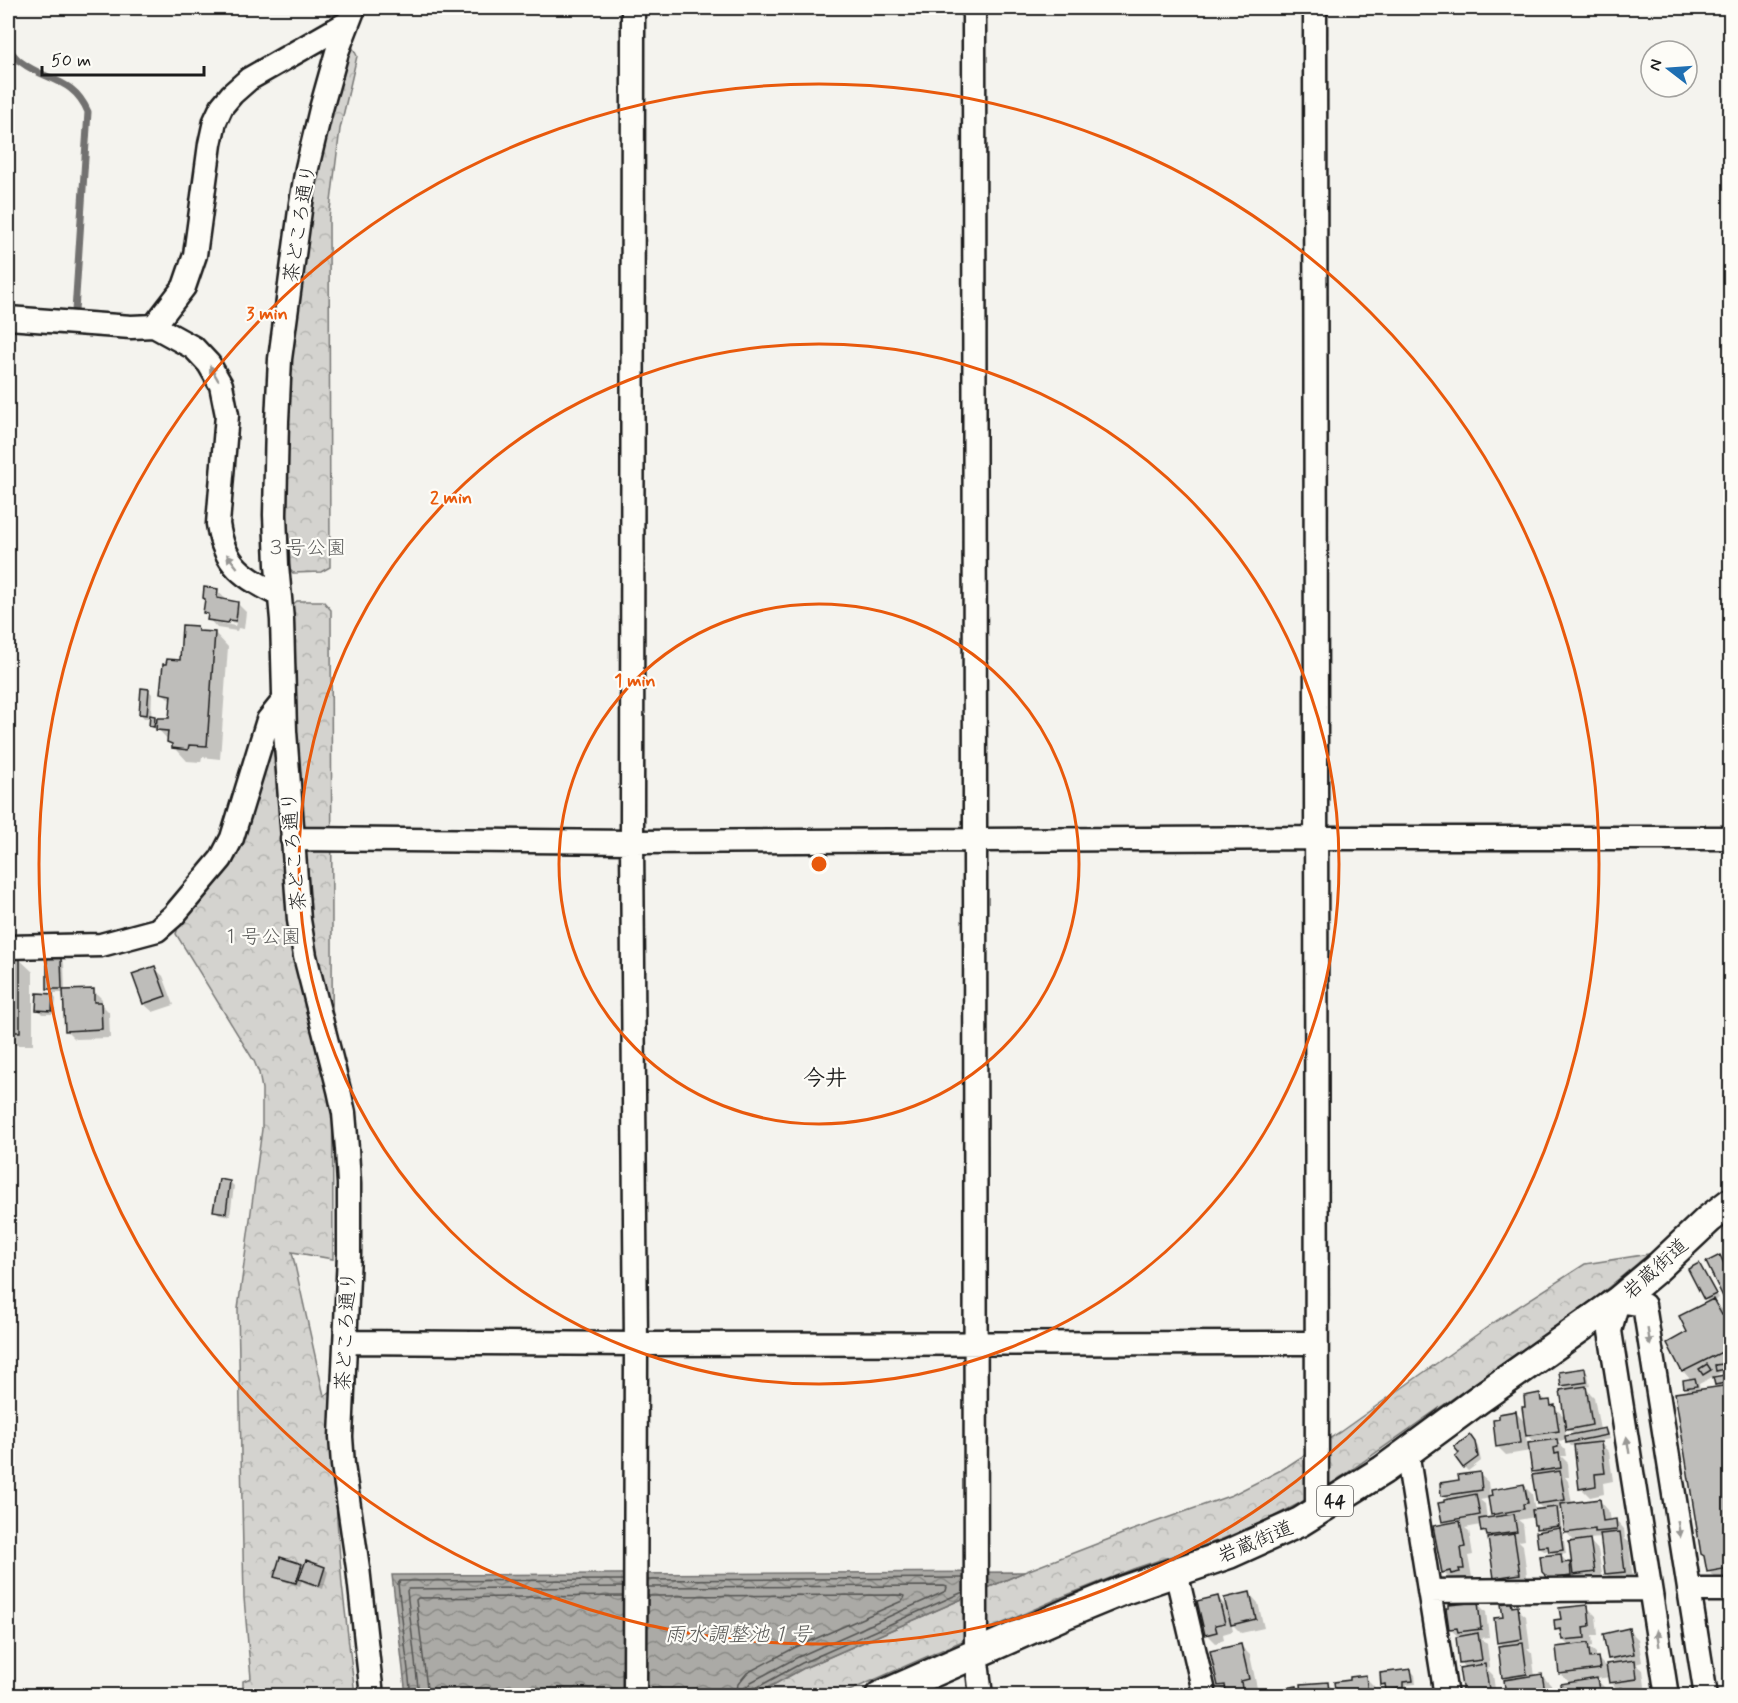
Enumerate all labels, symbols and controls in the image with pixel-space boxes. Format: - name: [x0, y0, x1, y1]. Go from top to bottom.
- scale bar: [42, 39, 204, 77]
- north arrow: [1639, 39, 1699, 99]
- text: 50 m: [51, 49, 91, 73]
- text: N: [1644, 57, 1668, 73]
- street label: 茶どころ通り: [278, 162, 323, 285]
- text: 3 min: [246, 302, 288, 326]
- one-way arrow: [209, 364, 219, 381]
- text: 2 min: [430, 486, 472, 510]
- park label: ３号公園: [266, 535, 346, 562]
- one-way arrow: [227, 554, 239, 569]
- text: 1 min: [614, 669, 656, 693]
- street label: 茶どころ通り: [276, 790, 313, 912]
- centre of rings: [809, 854, 829, 874]
- park label: １号公園: [221, 924, 301, 951]
- district label: 今井: [803, 1065, 847, 1093]
- street label: 岩蔵街道: [1617, 1232, 1695, 1306]
- street label: 茶どころ通り: [330, 1270, 363, 1392]
- one-way arrow: [1645, 1327, 1654, 1346]
- one-way arrow: [1623, 1435, 1632, 1454]
- road number: 44: [1317, 1486, 1353, 1516]
- street label: 岩蔵街道: [1213, 1514, 1298, 1570]
- one-way arrow: [1675, 1520, 1684, 1539]
- water label: 雨水調整池１号: [665, 1621, 813, 1649]
- one-way arrow: [1653, 1628, 1662, 1647]

